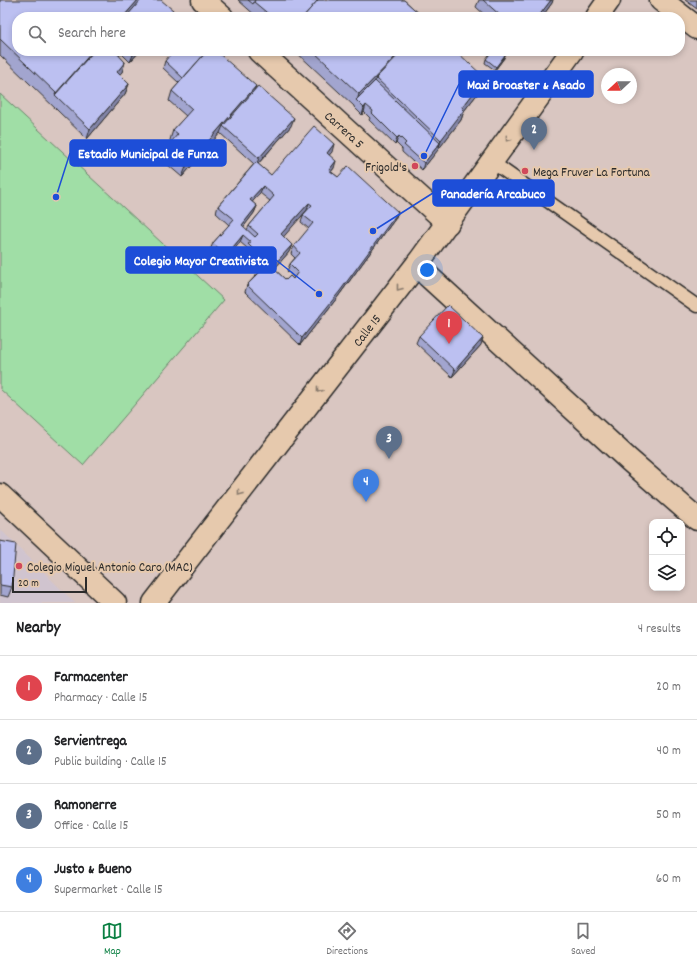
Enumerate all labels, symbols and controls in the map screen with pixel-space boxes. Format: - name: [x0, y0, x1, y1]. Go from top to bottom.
- search box: [12, 12, 685, 56]
- icon: search: [26, 23, 48, 45]
- text: Search here: [58, 23, 126, 45]
- north arrow: [601, 68, 637, 104]
- callout: Maxi Broaster & Asado: [459, 71, 593, 97]
- text: Maxi Broaster & Asado: [467, 76, 585, 96]
- street label: Carrera 5: [319, 108, 367, 154]
- pin: 2: [521, 117, 547, 150]
- one-way arrow: [506, 135, 513, 142]
- callout: Estadio Municipal de Funza: [70, 140, 226, 166]
- text: Estadio Municipal de Funza: [78, 145, 219, 165]
- place label: Frigold's: [365, 159, 407, 178]
- marker: Frigold's: [410, 161, 420, 171]
- place label: Mega Fruver La Fortuna: [533, 164, 650, 183]
- marker: Mega Fruver La Fortuna: [520, 166, 530, 176]
- callout: Panadería Arcabuco: [433, 180, 554, 206]
- text: Panadería Arcabuco: [440, 185, 546, 205]
- callout: Colegio Mayor Creativista: [126, 247, 276, 273]
- text: Colegio Mayor Creativista: [134, 252, 270, 272]
- your location: [417, 260, 437, 280]
- one-way arrow: [397, 283, 404, 290]
- street label: Calle 15: [350, 311, 387, 351]
- pin: 1: [436, 311, 462, 344]
- one-way arrow: [317, 386, 324, 393]
- pin: 3: [376, 426, 402, 459]
- pin: 4: [353, 469, 379, 502]
- one-way arrow: [237, 488, 244, 495]
- map controls: [649, 519, 685, 591]
- button: locate: [649, 519, 685, 555]
- button: layers: [649, 555, 685, 591]
- place label: Colegio Miguel Antonio Caro (MAC): [27, 559, 193, 578]
- marker: Colegio Miguel Antonio Caro (MAC): [14, 561, 24, 571]
- scale bar: [12, 575, 87, 594]
- text: 20 m: [18, 576, 39, 592]
- text: Nearby: [16, 617, 60, 641]
- text: 4 results: [638, 620, 681, 639]
- text: Farmacenter: [54, 667, 128, 689]
- text: 1: [28, 678, 30, 697]
- text: 20 m: [656, 678, 681, 697]
- text: Pharmacy · Calle 15: [54, 689, 148, 708]
- text: Servientrega: [54, 731, 127, 753]
- text: 2: [26, 742, 32, 761]
- text: 40 m: [657, 742, 681, 761]
- text: Public building · Calle 15: [54, 753, 167, 772]
- text: Ramonerre: [54, 795, 117, 817]
- text: 3: [26, 806, 32, 825]
- text: 50 m: [656, 806, 681, 825]
- text: Office · Calle 15: [54, 817, 128, 836]
- text: Justo & Bueno: [54, 859, 132, 881]
- text: 4: [26, 870, 32, 889]
- text: 60 m: [656, 870, 681, 889]
- text: Supermarket · Calle 15: [54, 881, 163, 900]
- tab: Map: [101, 920, 123, 960]
- tab: Directions: [326, 920, 368, 960]
- tab: Saved: [571, 920, 596, 960]

